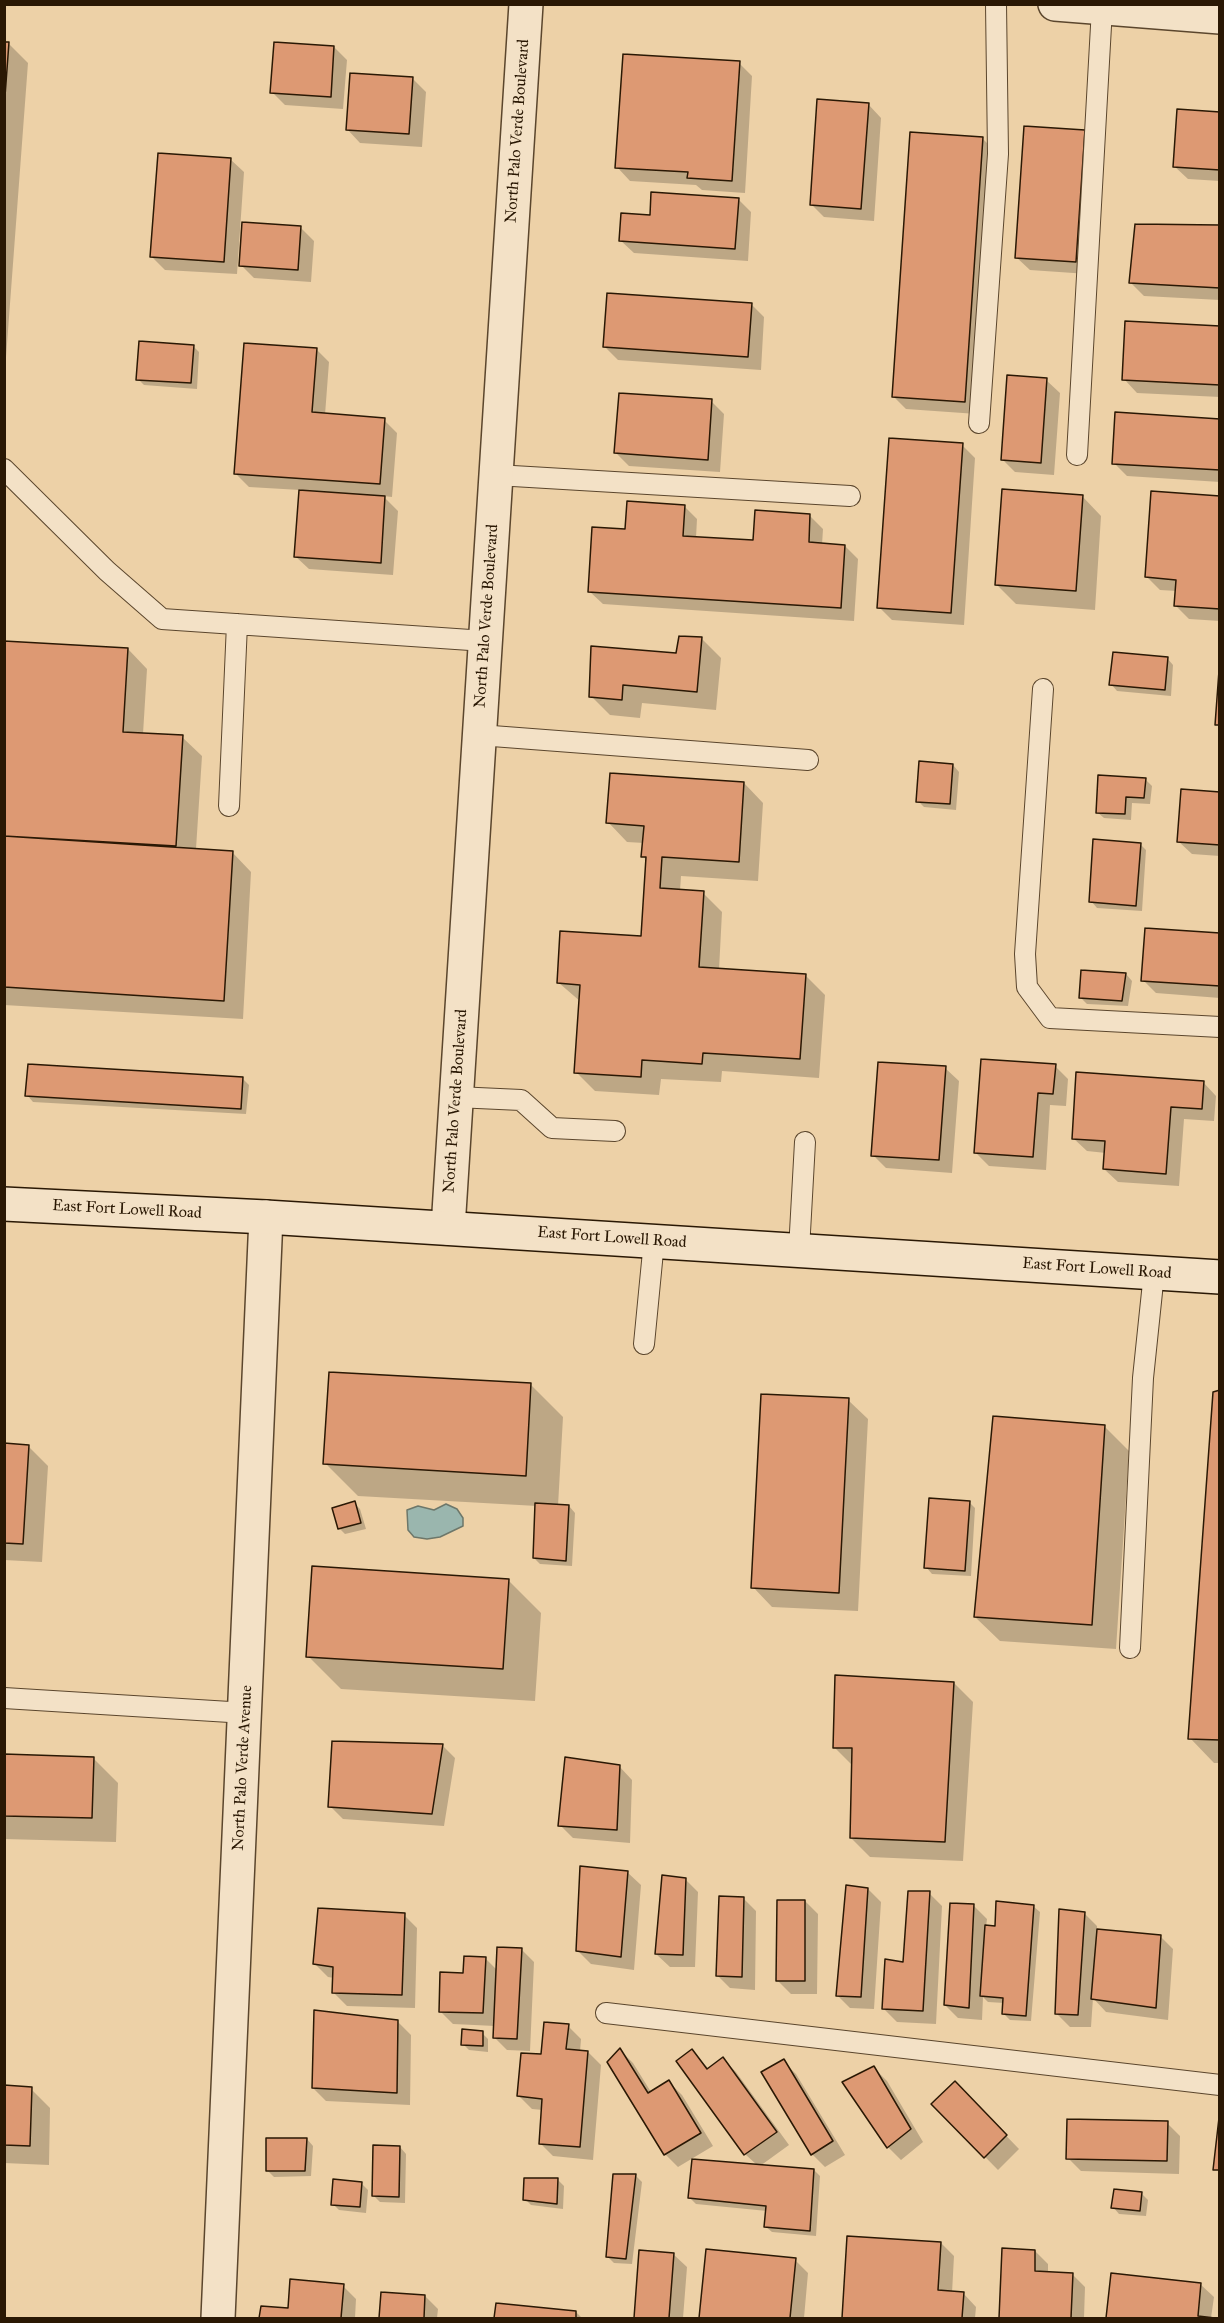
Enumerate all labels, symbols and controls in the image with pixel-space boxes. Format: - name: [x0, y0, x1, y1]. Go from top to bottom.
- street label: North Palo Verde Boulevard: [502, 38, 534, 224]
- street label: North Palo Verde Boulevard: [471, 523, 503, 709]
- street label: North Palo Verde Boulevard: [440, 1008, 472, 1194]
- street label: East Fort Lowell Road: [52, 1196, 202, 1224]
- street label: East Fort Lowell Road: [537, 1223, 687, 1253]
- street label: East Fort Lowell Road: [1022, 1254, 1172, 1284]
- street label: North Palo Verde Avenue: [229, 1685, 257, 1851]

